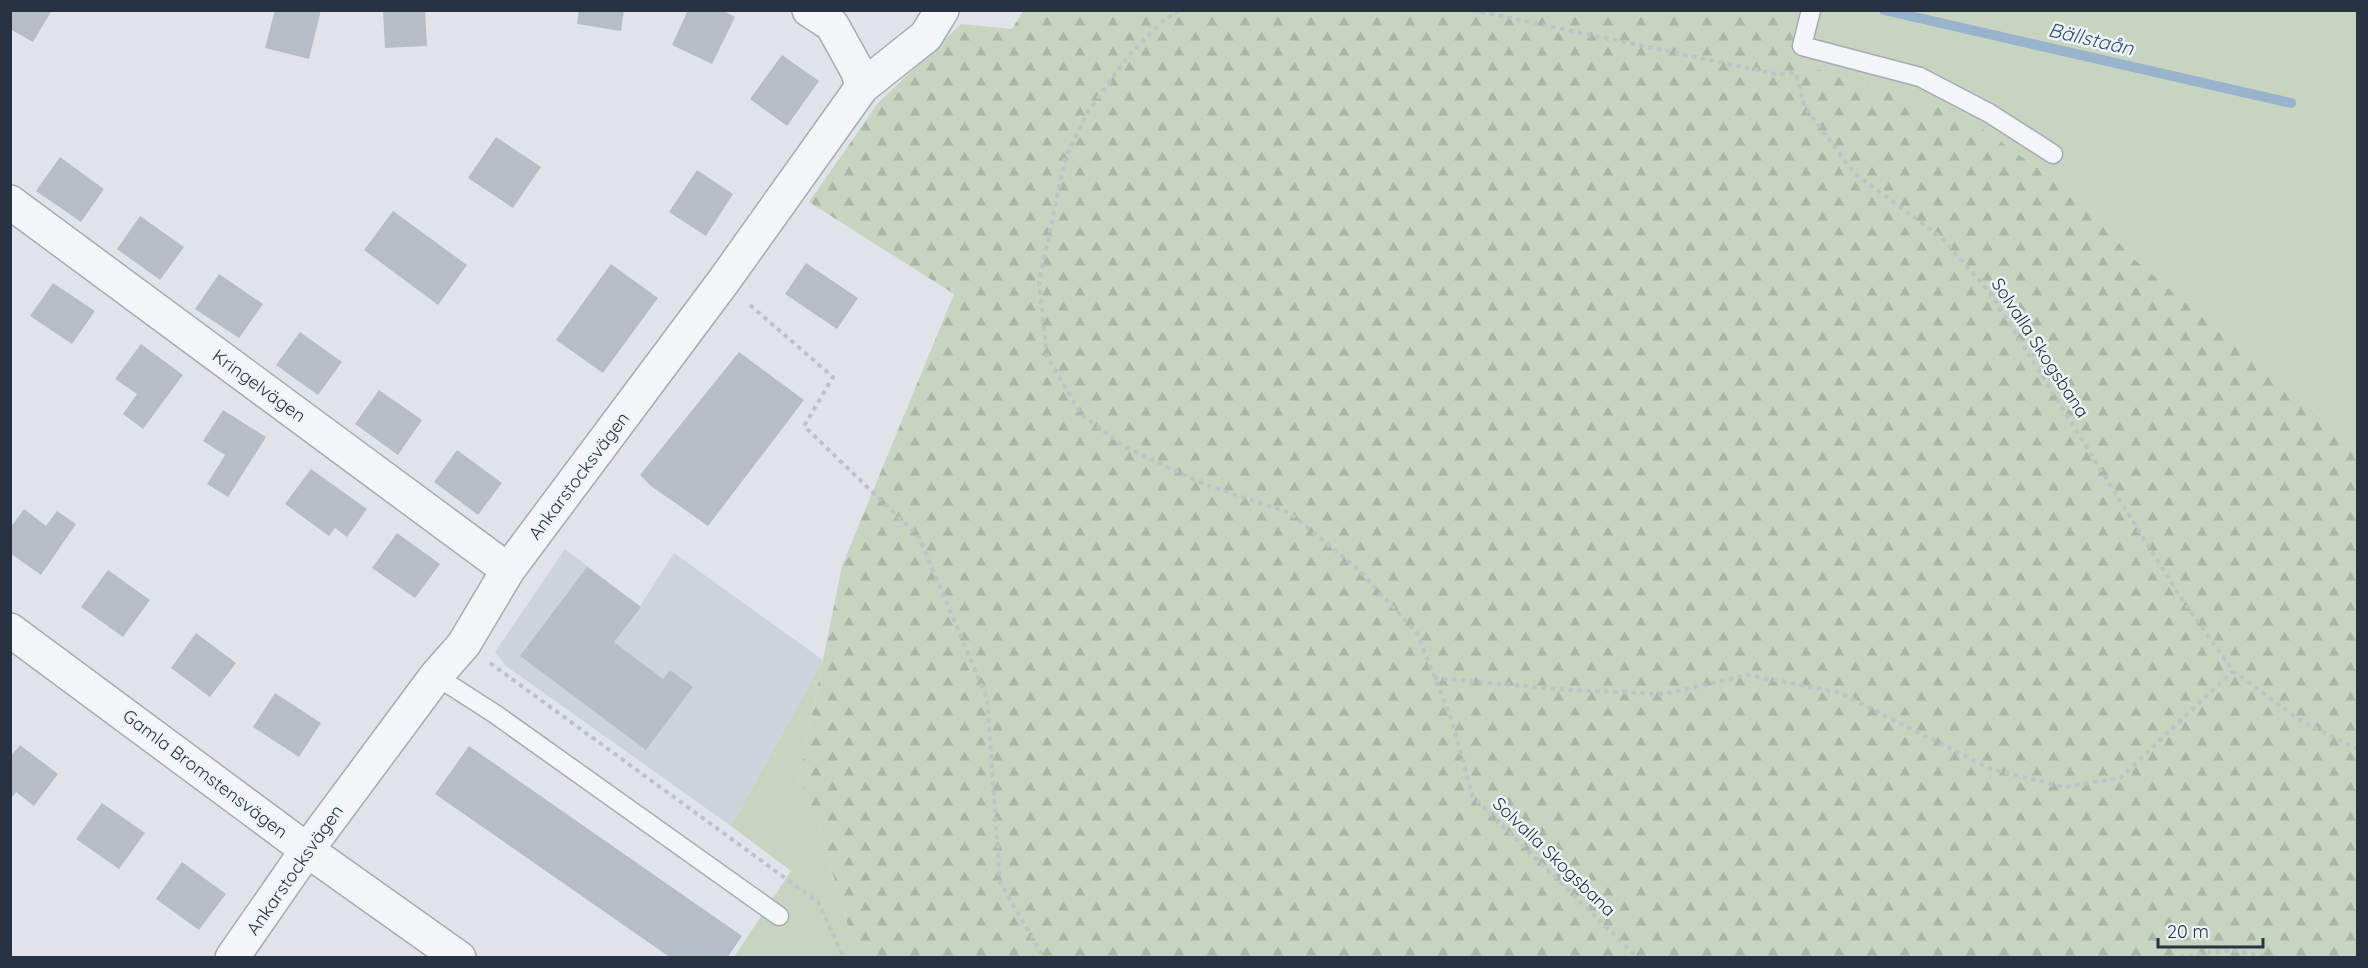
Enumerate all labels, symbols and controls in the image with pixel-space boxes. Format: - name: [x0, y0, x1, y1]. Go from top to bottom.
- water label: Bällstaån: [2046, 17, 2136, 61]
- street label: Solvalla Skogsbana: [1987, 274, 2094, 422]
- street label: Kringelvägen: [208, 344, 310, 427]
- street label: Ankarstocksvägen: [523, 407, 634, 544]
- street label: Gamla Bromstensvägen: [118, 704, 292, 843]
- street label: Solvalla Skogsbana: [1488, 792, 1621, 921]
- street label: Ankarstocksvägen: [241, 800, 348, 939]
- scale bar: [2158, 911, 2263, 949]
- text: 20 m: [2167, 920, 2209, 943]

